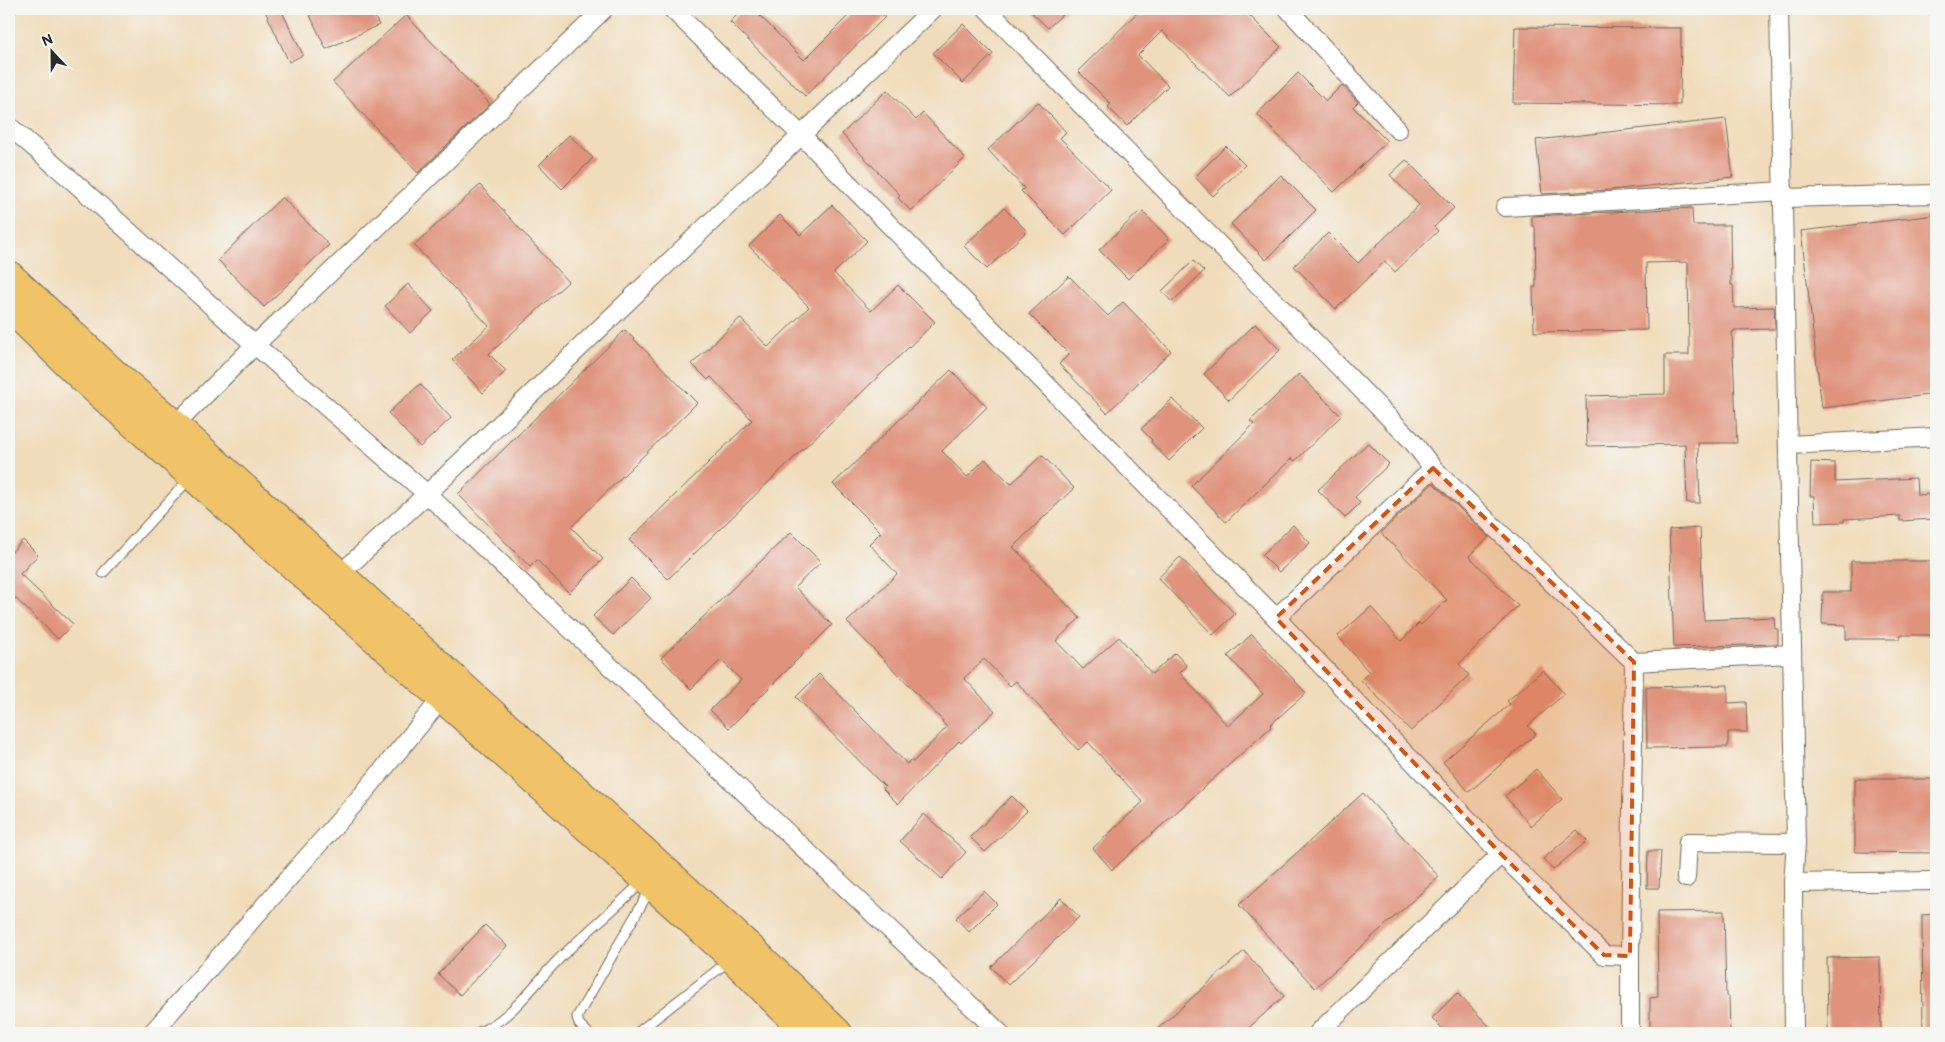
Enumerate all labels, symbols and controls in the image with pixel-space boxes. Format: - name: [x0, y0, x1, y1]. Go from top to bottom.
- north arrow: [28, 28, 78, 78]
- text: N: [39, 31, 55, 50]

